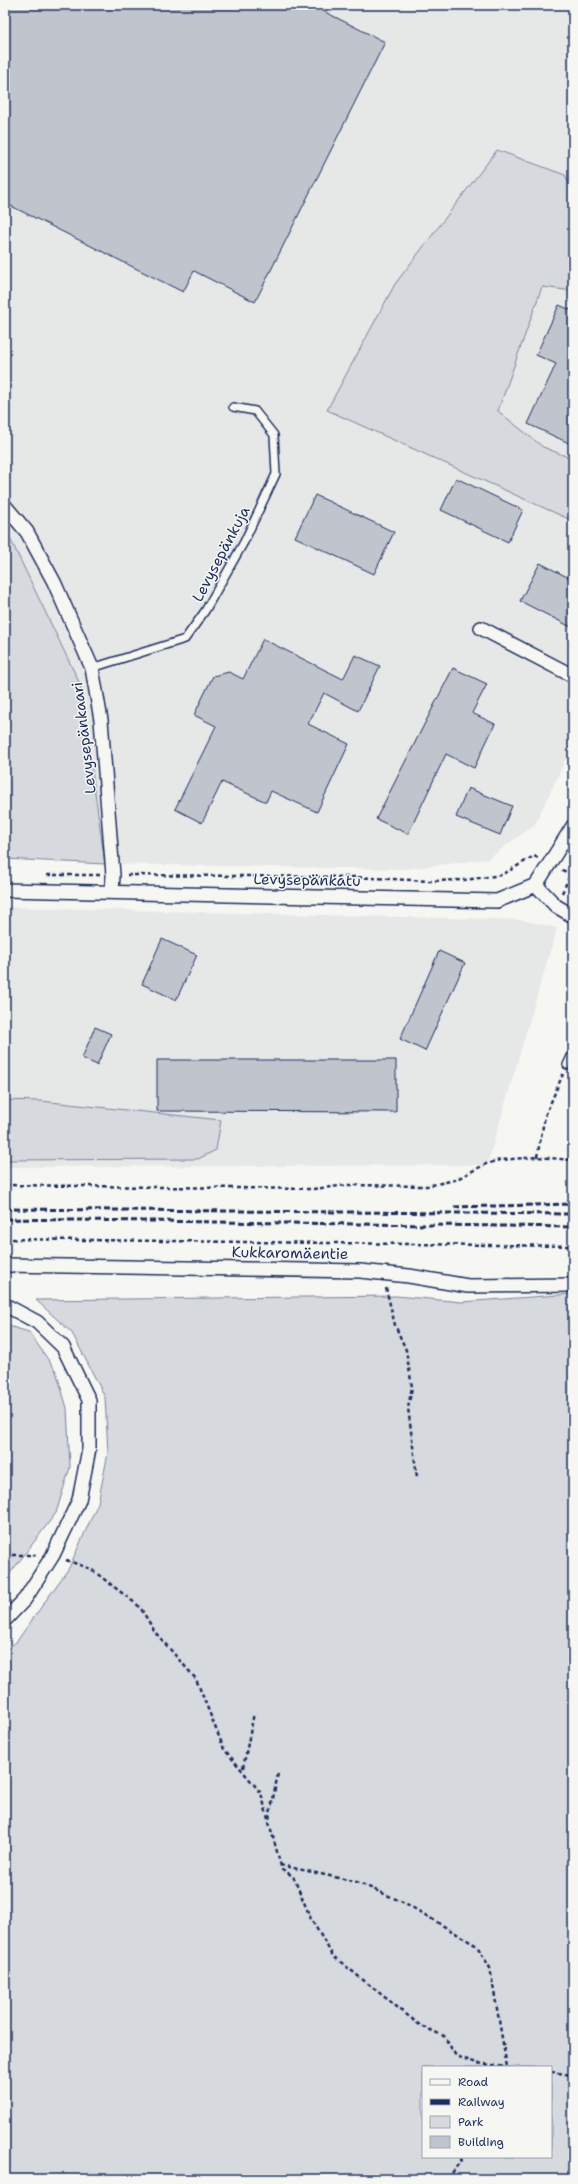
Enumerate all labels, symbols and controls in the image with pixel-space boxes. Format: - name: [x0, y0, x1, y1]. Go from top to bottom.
- street label: Levysepänkuja: [187, 502, 255, 605]
- street label: Levysepänkaari: [67, 681, 101, 795]
- street label: Levysepänkatu: [253, 869, 361, 891]
- street label: Kukkaromäentie: [231, 1242, 349, 1264]
- legend: [422, 2066, 552, 2158]
- text: Road: [458, 2074, 489, 2090]
- text: Railway: [458, 2094, 505, 2110]
- text: Park: [458, 2114, 484, 2130]
- text: Building: [458, 2134, 504, 2150]

